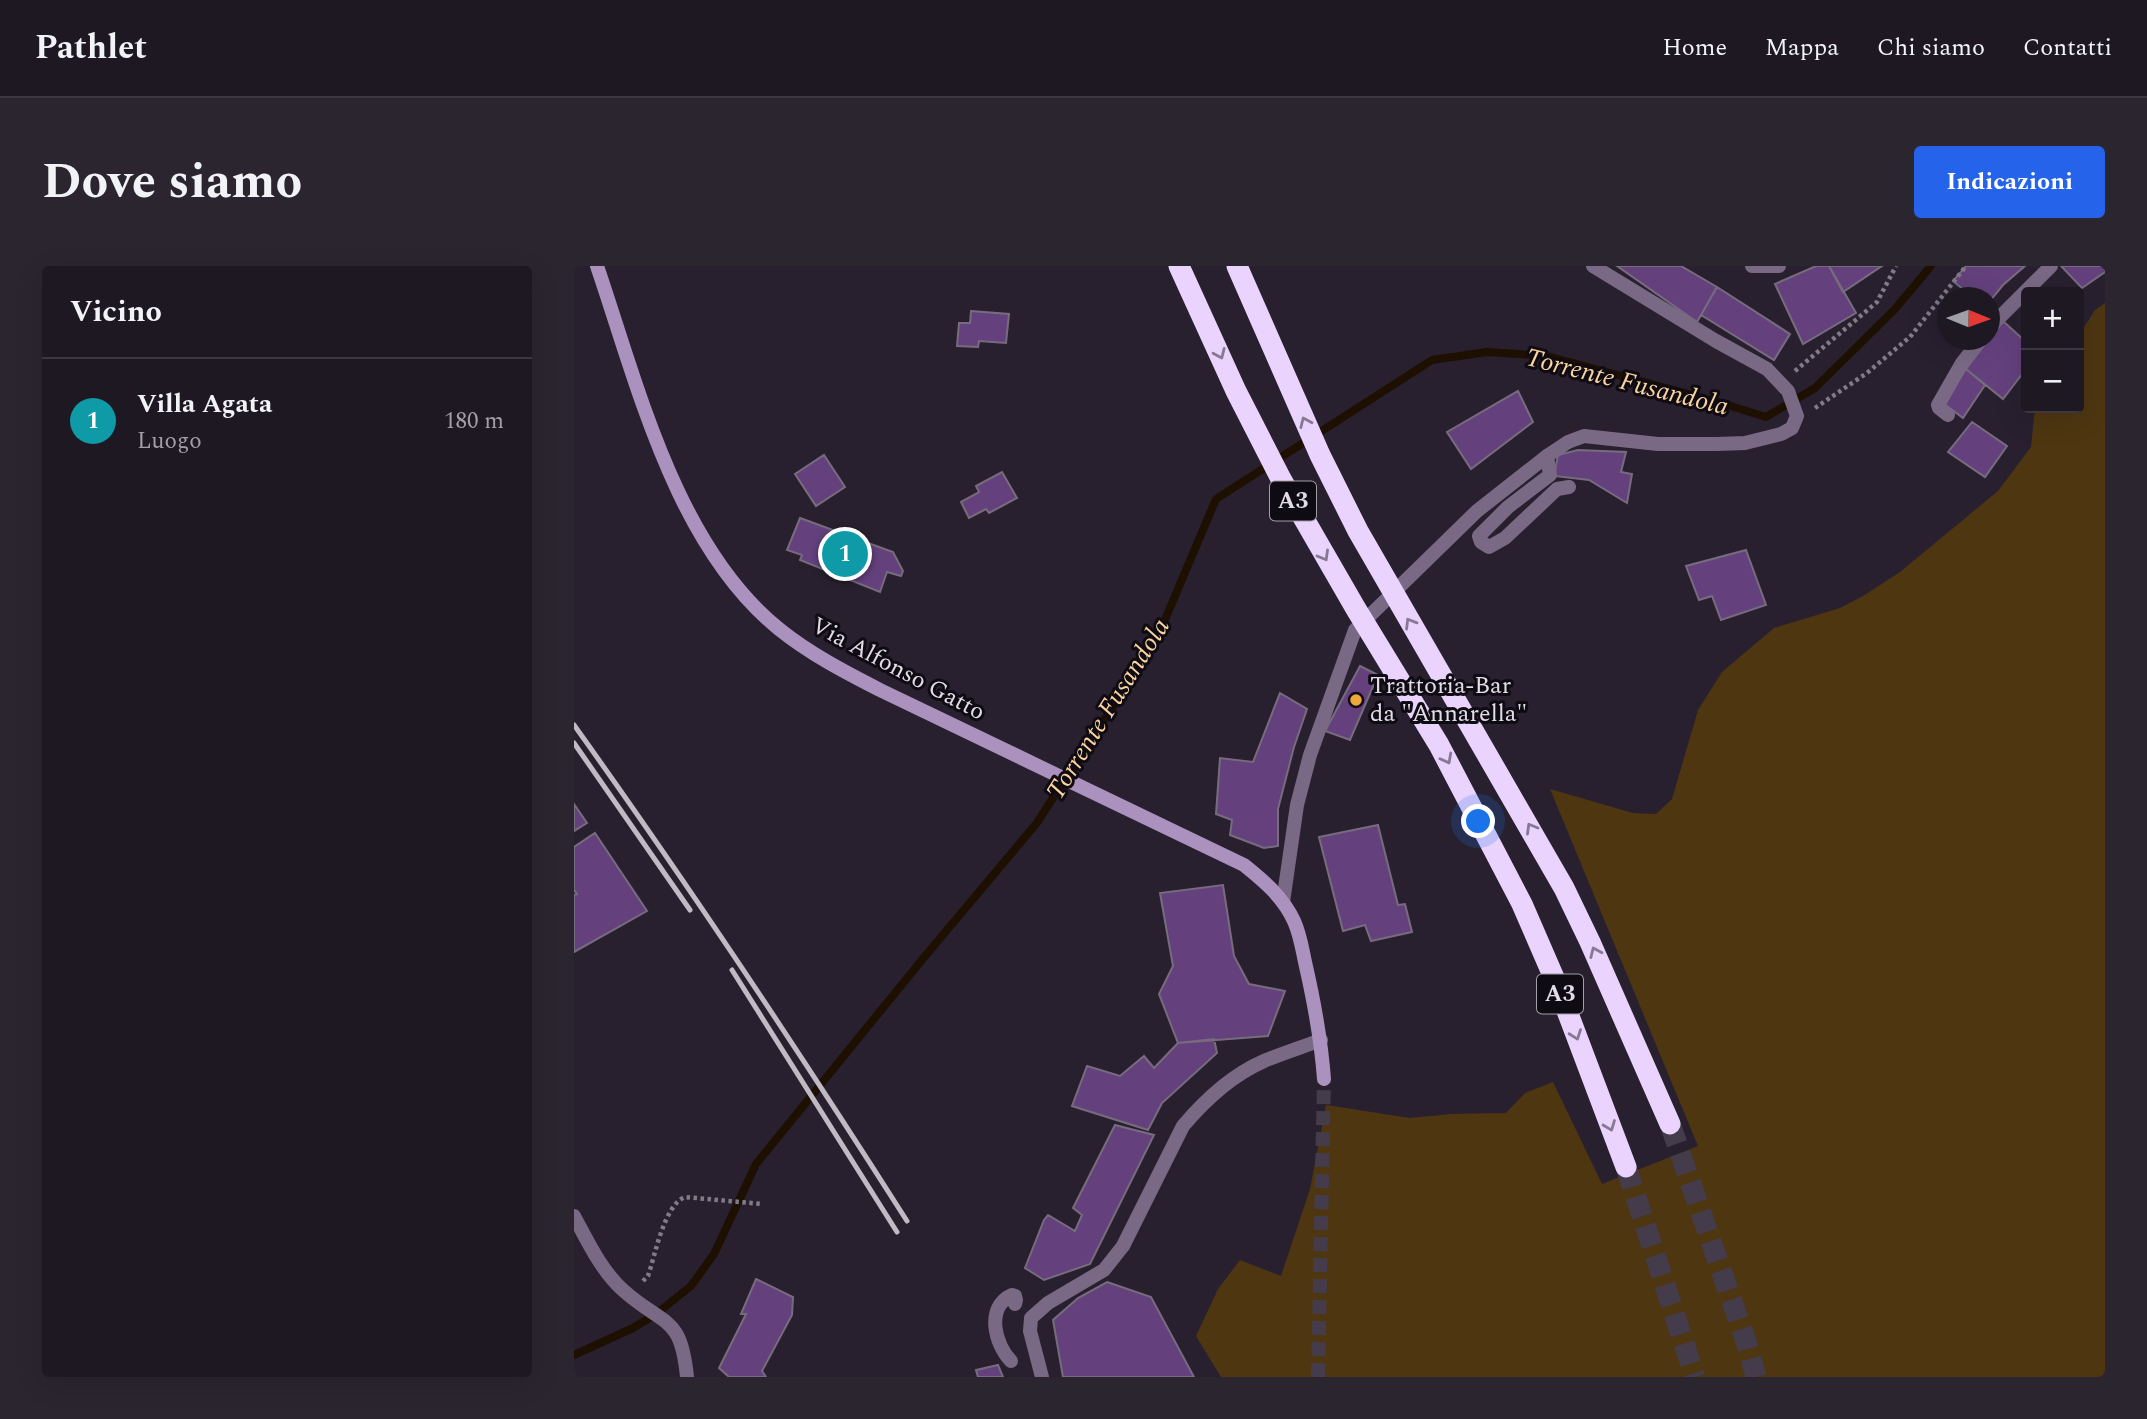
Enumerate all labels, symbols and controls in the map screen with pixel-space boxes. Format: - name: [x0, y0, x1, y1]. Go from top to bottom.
- text: Pathlet: [35, 23, 147, 73]
- text: Home: [1662, 30, 1727, 66]
- text: Mappa: [1765, 30, 1839, 66]
- text: Chi siamo: [1877, 30, 1985, 66]
- text: Contatti: [2023, 30, 2112, 66]
- text: Dove siamo: [42, 145, 302, 220]
- button: Indicazioni: [1914, 146, 2105, 218]
- north arrow: [1937, 287, 2000, 350]
- map controls: [2021, 287, 2084, 413]
- button: +: [2021, 287, 2084, 350]
- text: Vicino: [70, 289, 162, 335]
- water label: Torrente Fusandola: [1521, 337, 1733, 427]
- one-way arrow: [1212, 347, 1226, 360]
- button: −: [2021, 350, 2084, 413]
- text: Villa Agata: [137, 384, 272, 424]
- text: 1: [87, 404, 99, 439]
- text: 180 m: [444, 404, 504, 439]
- one-way arrow: [1299, 417, 1313, 429]
- text: Luogo: [137, 424, 202, 459]
- road number: A3: [1270, 482, 1316, 520]
- pin: 1: [822, 528, 868, 580]
- one-way arrow: [1316, 549, 1329, 562]
- street label: Via Alfonso Gatto: [805, 608, 991, 730]
- water label: Torrente Fusandola: [1036, 610, 1180, 808]
- one-way arrow: [1405, 618, 1418, 631]
- place label: Trattoria-Bar da "Annarella": [1370, 668, 1527, 732]
- marker: Trattoria-Bar da "Annarella": [1348, 692, 1364, 708]
- one-way arrow: [1438, 752, 1452, 765]
- your location: [1461, 804, 1495, 838]
- one-way arrow: [1526, 823, 1539, 836]
- one-way arrow: [1589, 947, 1603, 959]
- road number: A3: [1537, 974, 1583, 1014]
- one-way arrow: [1567, 1028, 1581, 1040]
- one-way arrow: [1602, 1120, 1616, 1132]

